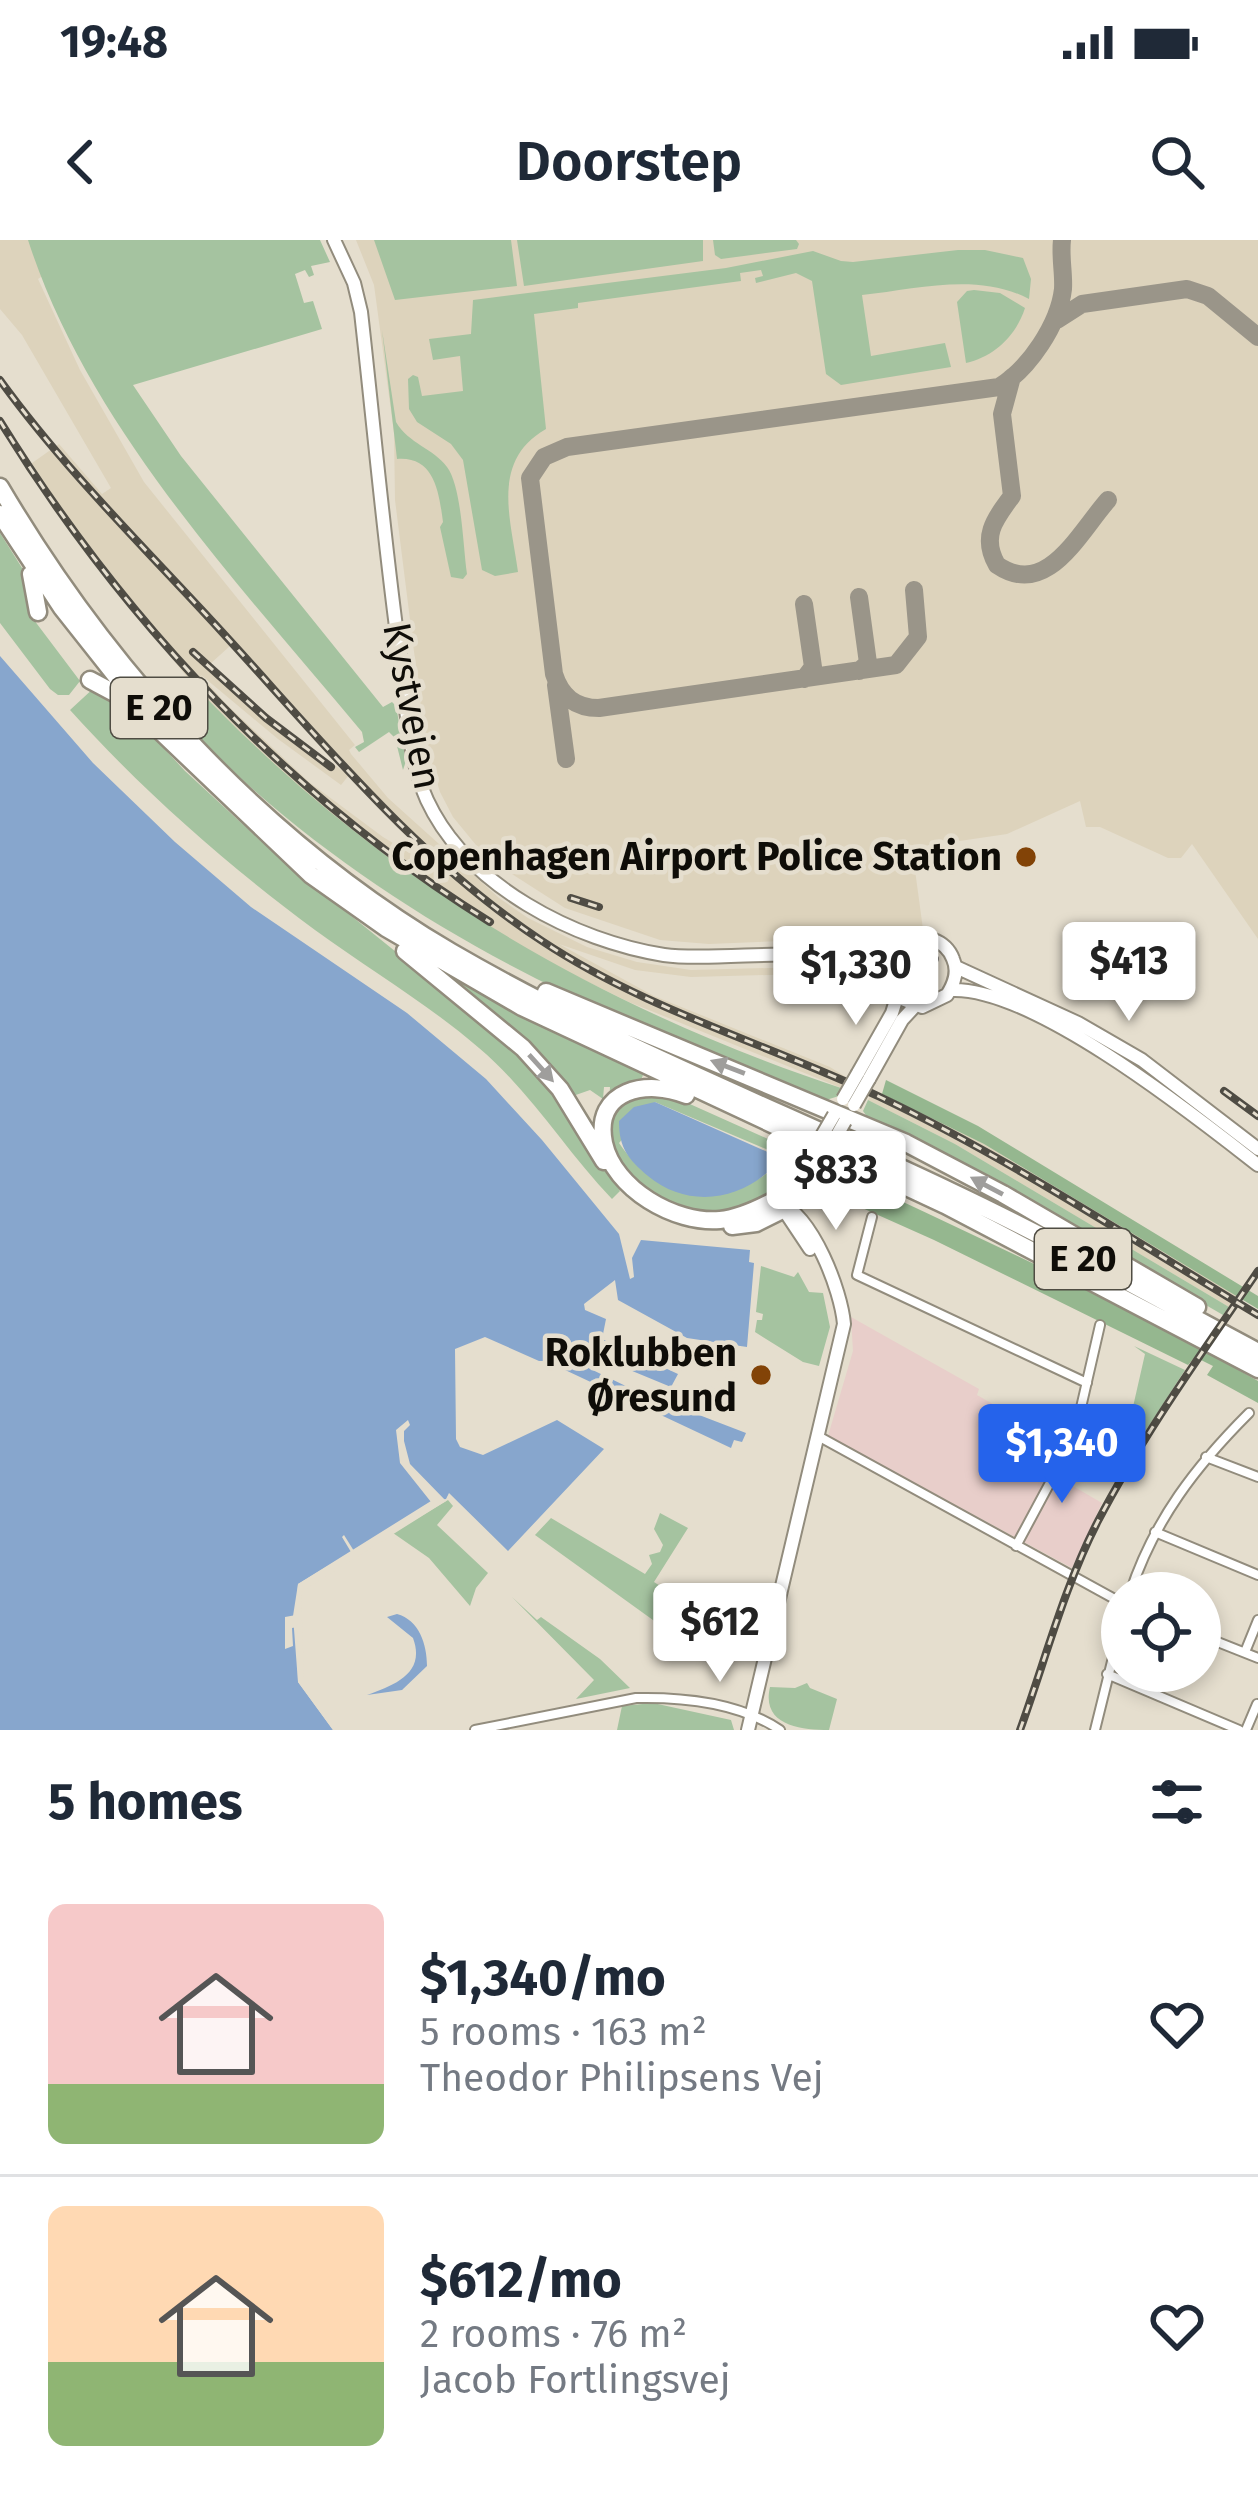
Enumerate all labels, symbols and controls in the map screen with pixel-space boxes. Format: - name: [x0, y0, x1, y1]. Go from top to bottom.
- text: 19:48: [60, 15, 168, 69]
- icon: back: [48, 129, 114, 195]
- icon: search: [1144, 129, 1210, 195]
- text: Doorstep: [516, 130, 742, 194]
- street label: Kystvejen: [373, 619, 451, 793]
- road number: E 20: [111, 678, 207, 738]
- place label: Copenhagen Airport Police Station: [391, 834, 1002, 880]
- marker: Copenhagen Airport Police Station: [1013, 844, 1039, 870]
- pin: $413: [1058, 922, 1200, 1024]
- pin: $1,330: [758, 926, 954, 1028]
- text: $413: [1089, 938, 1169, 984]
- text: $1,330: [800, 942, 912, 988]
- one-way arrow: [527, 1053, 554, 1083]
- one-way arrow: [710, 1056, 746, 1075]
- pin: $833: [765, 1131, 907, 1233]
- text: $833: [794, 1147, 878, 1193]
- one-way arrow: [970, 1176, 1005, 1196]
- road number: E 20: [1035, 1229, 1131, 1289]
- place label: Roklubben Øresund: [545, 1330, 737, 1421]
- marker: Roklubben Øresund: [748, 1362, 774, 1388]
- pin: $1,340: [964, 1404, 1160, 1506]
- text: $1,340: [1005, 1420, 1119, 1466]
- map controls: [1101, 1572, 1221, 1692]
- button: locate: [1101, 1572, 1221, 1692]
- pin: $612: [649, 1583, 791, 1685]
- text: $612: [680, 1599, 760, 1645]
- icon: filters: [1144, 1769, 1210, 1835]
- text: 5 homes: [48, 1771, 243, 1833]
- text: $1,340/mo: [420, 1947, 666, 2009]
- icon: home: [144, 1952, 288, 2096]
- icon: heart: [1144, 1991, 1210, 2057]
- text: 5 rooms · 163 m²: [420, 2009, 707, 2055]
- text: Theodor Philipsens Vej: [420, 2055, 824, 2101]
- text: $612/mo: [420, 2249, 622, 2311]
- icon: home: [144, 2254, 288, 2398]
- icon: heart: [1144, 2293, 1210, 2359]
- text: 2 rooms · 76 m²: [420, 2311, 687, 2357]
- text: Jacob Fortlingsvej: [420, 2357, 731, 2403]

